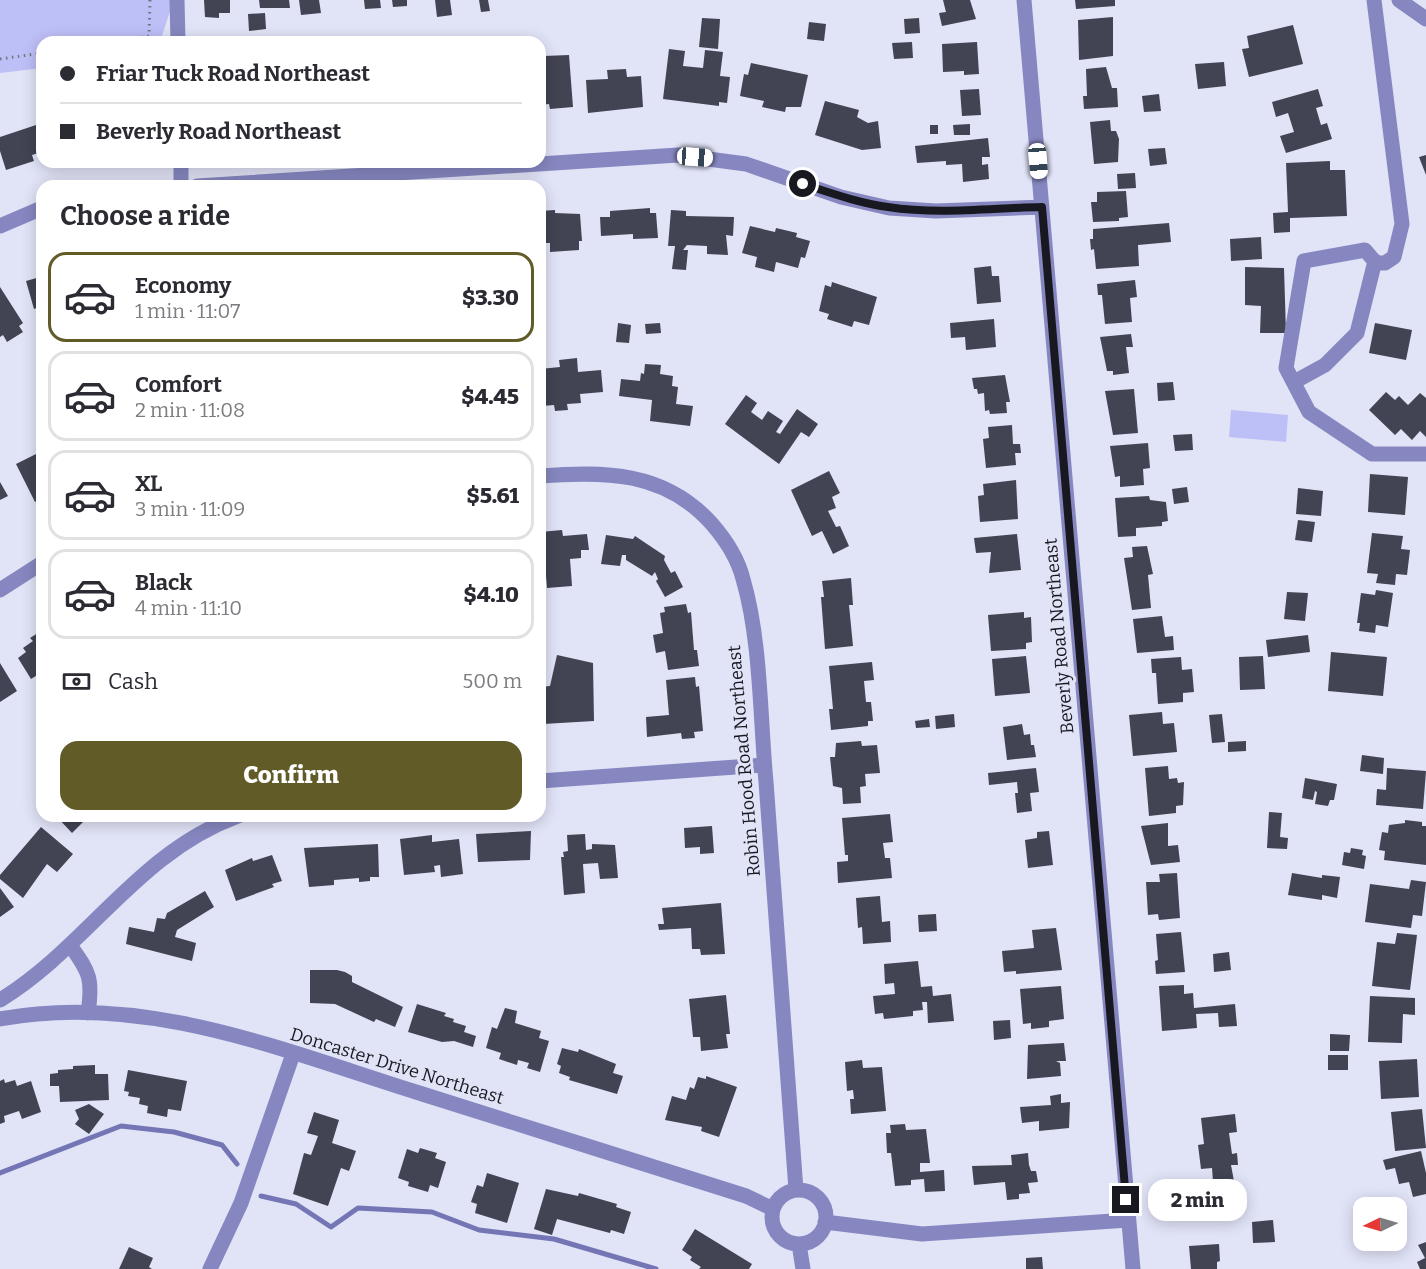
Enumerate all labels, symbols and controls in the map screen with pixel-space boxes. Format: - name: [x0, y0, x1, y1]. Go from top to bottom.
- text: Friar Tuck Road Northeast: [96, 60, 370, 87]
- text: Beverly Road Northeast: [96, 118, 341, 145]
- car: [1027, 142, 1049, 180]
- car: [676, 147, 714, 167]
- route start: [789, 170, 816, 197]
- text: Choose a ride: [60, 200, 230, 232]
- icon: car: [63, 270, 117, 324]
- text: Economy: [135, 272, 231, 299]
- text: $3.30: [462, 284, 519, 311]
- text: 1 min · 11:07: [135, 299, 240, 323]
- icon: car: [63, 369, 117, 423]
- text: Comfort: [135, 371, 222, 398]
- text: $4.45: [461, 383, 519, 410]
- text: 2 min · 11:08: [135, 398, 245, 422]
- icon: car: [63, 468, 117, 522]
- text: XL: [135, 470, 162, 497]
- text: $5.61: [467, 482, 519, 509]
- text: 3 min · 11:09: [135, 497, 245, 521]
- street label: Beverly Road Northeast: [1039, 537, 1079, 735]
- icon: car: [63, 567, 117, 621]
- text: Black: [135, 569, 192, 596]
- text: $4.10: [464, 581, 519, 608]
- text: 4 min · 11:10: [135, 596, 242, 620]
- street label: Robin Hood Road Northeast: [723, 644, 765, 878]
- icon: cash: [60, 665, 93, 698]
- text: Cash: [108, 668, 158, 695]
- text: 500 m: [463, 669, 522, 693]
- button: Confirm: [60, 741, 522, 810]
- street label: Doncaster Drive Northeast: [288, 1023, 507, 1109]
- callout: 2 min: [1147, 1179, 1246, 1221]
- route end: [1112, 1186, 1139, 1213]
- text: 2 min: [1171, 1188, 1224, 1212]
- north arrow: [1353, 1197, 1407, 1251]
- map controls: [1353, 1197, 1407, 1251]

